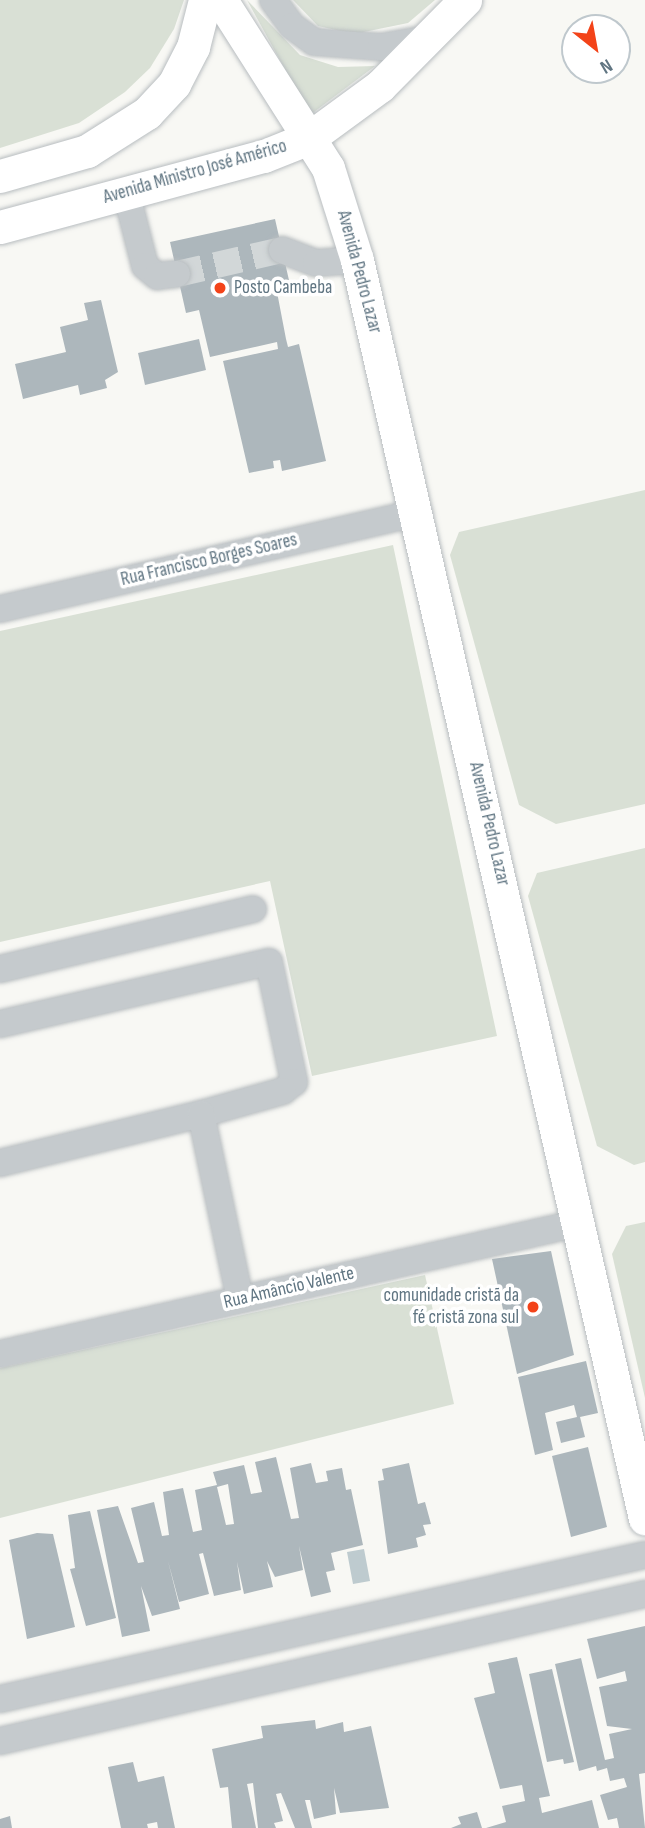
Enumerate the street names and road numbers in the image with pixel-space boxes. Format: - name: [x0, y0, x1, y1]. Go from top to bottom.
- street label: Avenida Ministro José Américo: [101, 135, 289, 209]
- street label: Avenida Pedro Lazar: [332, 208, 386, 336]
- street label: Rua Francisco Borges Soares: [119, 529, 299, 591]
- street label: Avenida Pedro Lazar: [464, 760, 514, 888]
- street label: Rua Amâncio Valente: [222, 1262, 356, 1314]

